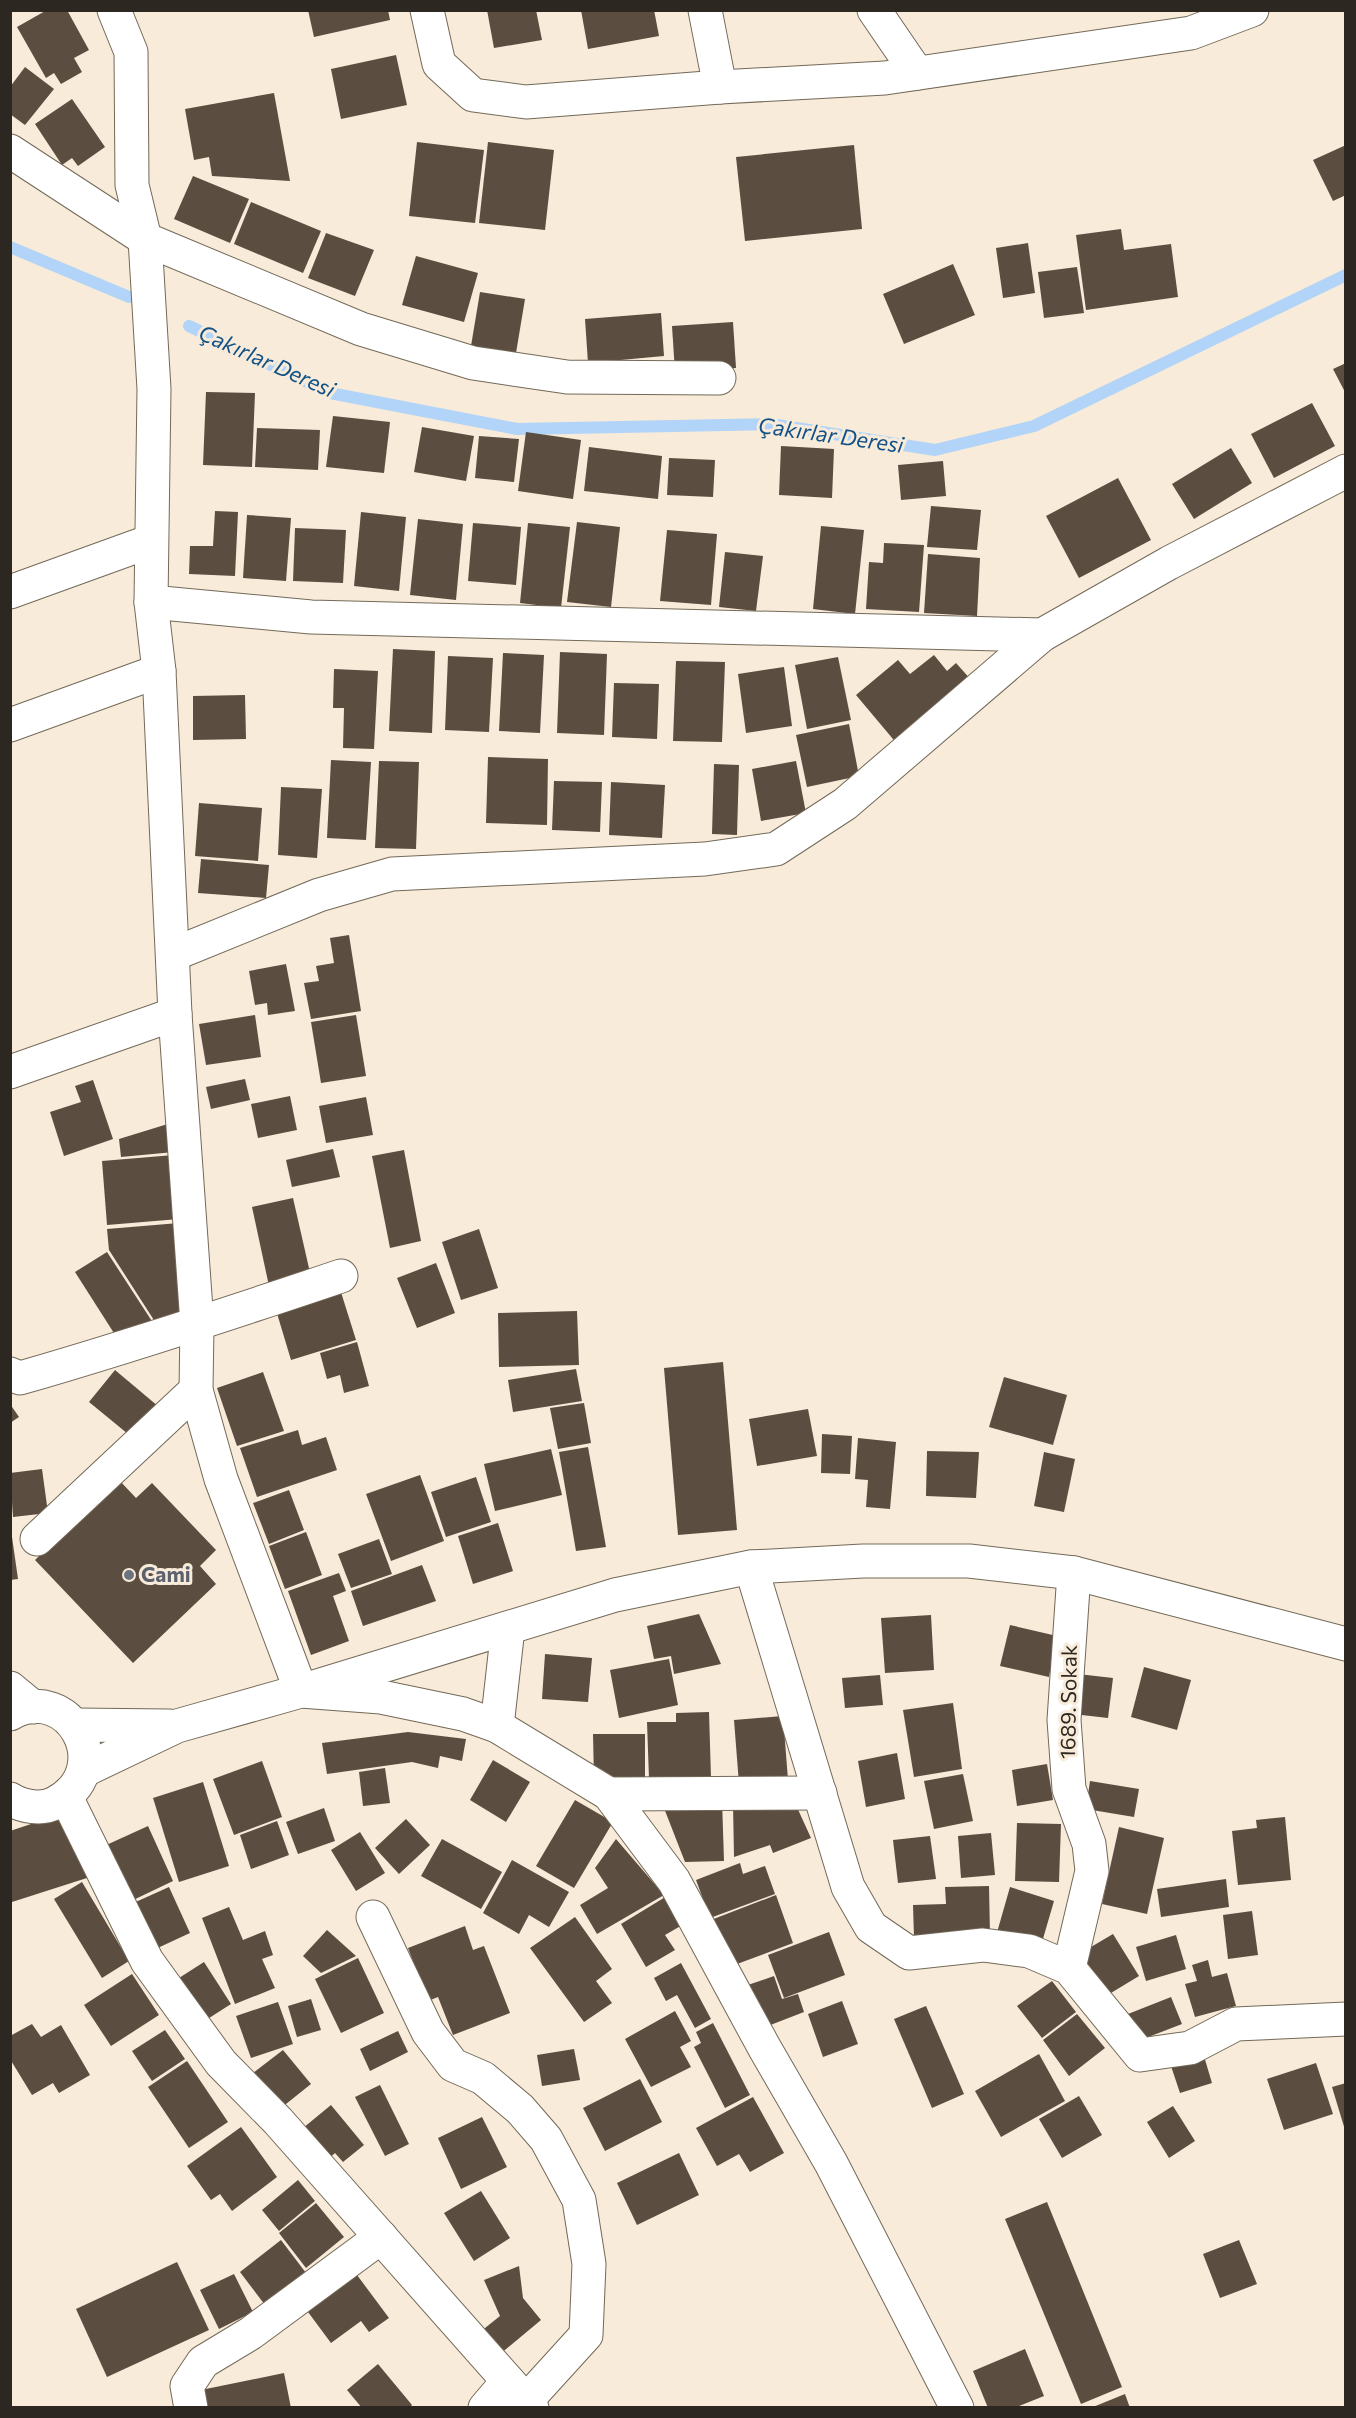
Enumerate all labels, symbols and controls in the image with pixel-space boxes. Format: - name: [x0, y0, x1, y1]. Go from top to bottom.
- water label: Çakırlar Deresi: [195, 318, 341, 403]
- water label: Çakırlar Deresi: [757, 411, 907, 458]
- place label: Cami: [141, 1561, 191, 1586]
- marker: Cami: [122, 1568, 136, 1582]
- street label: 1689. Sokak: [1054, 1645, 1081, 1759]

